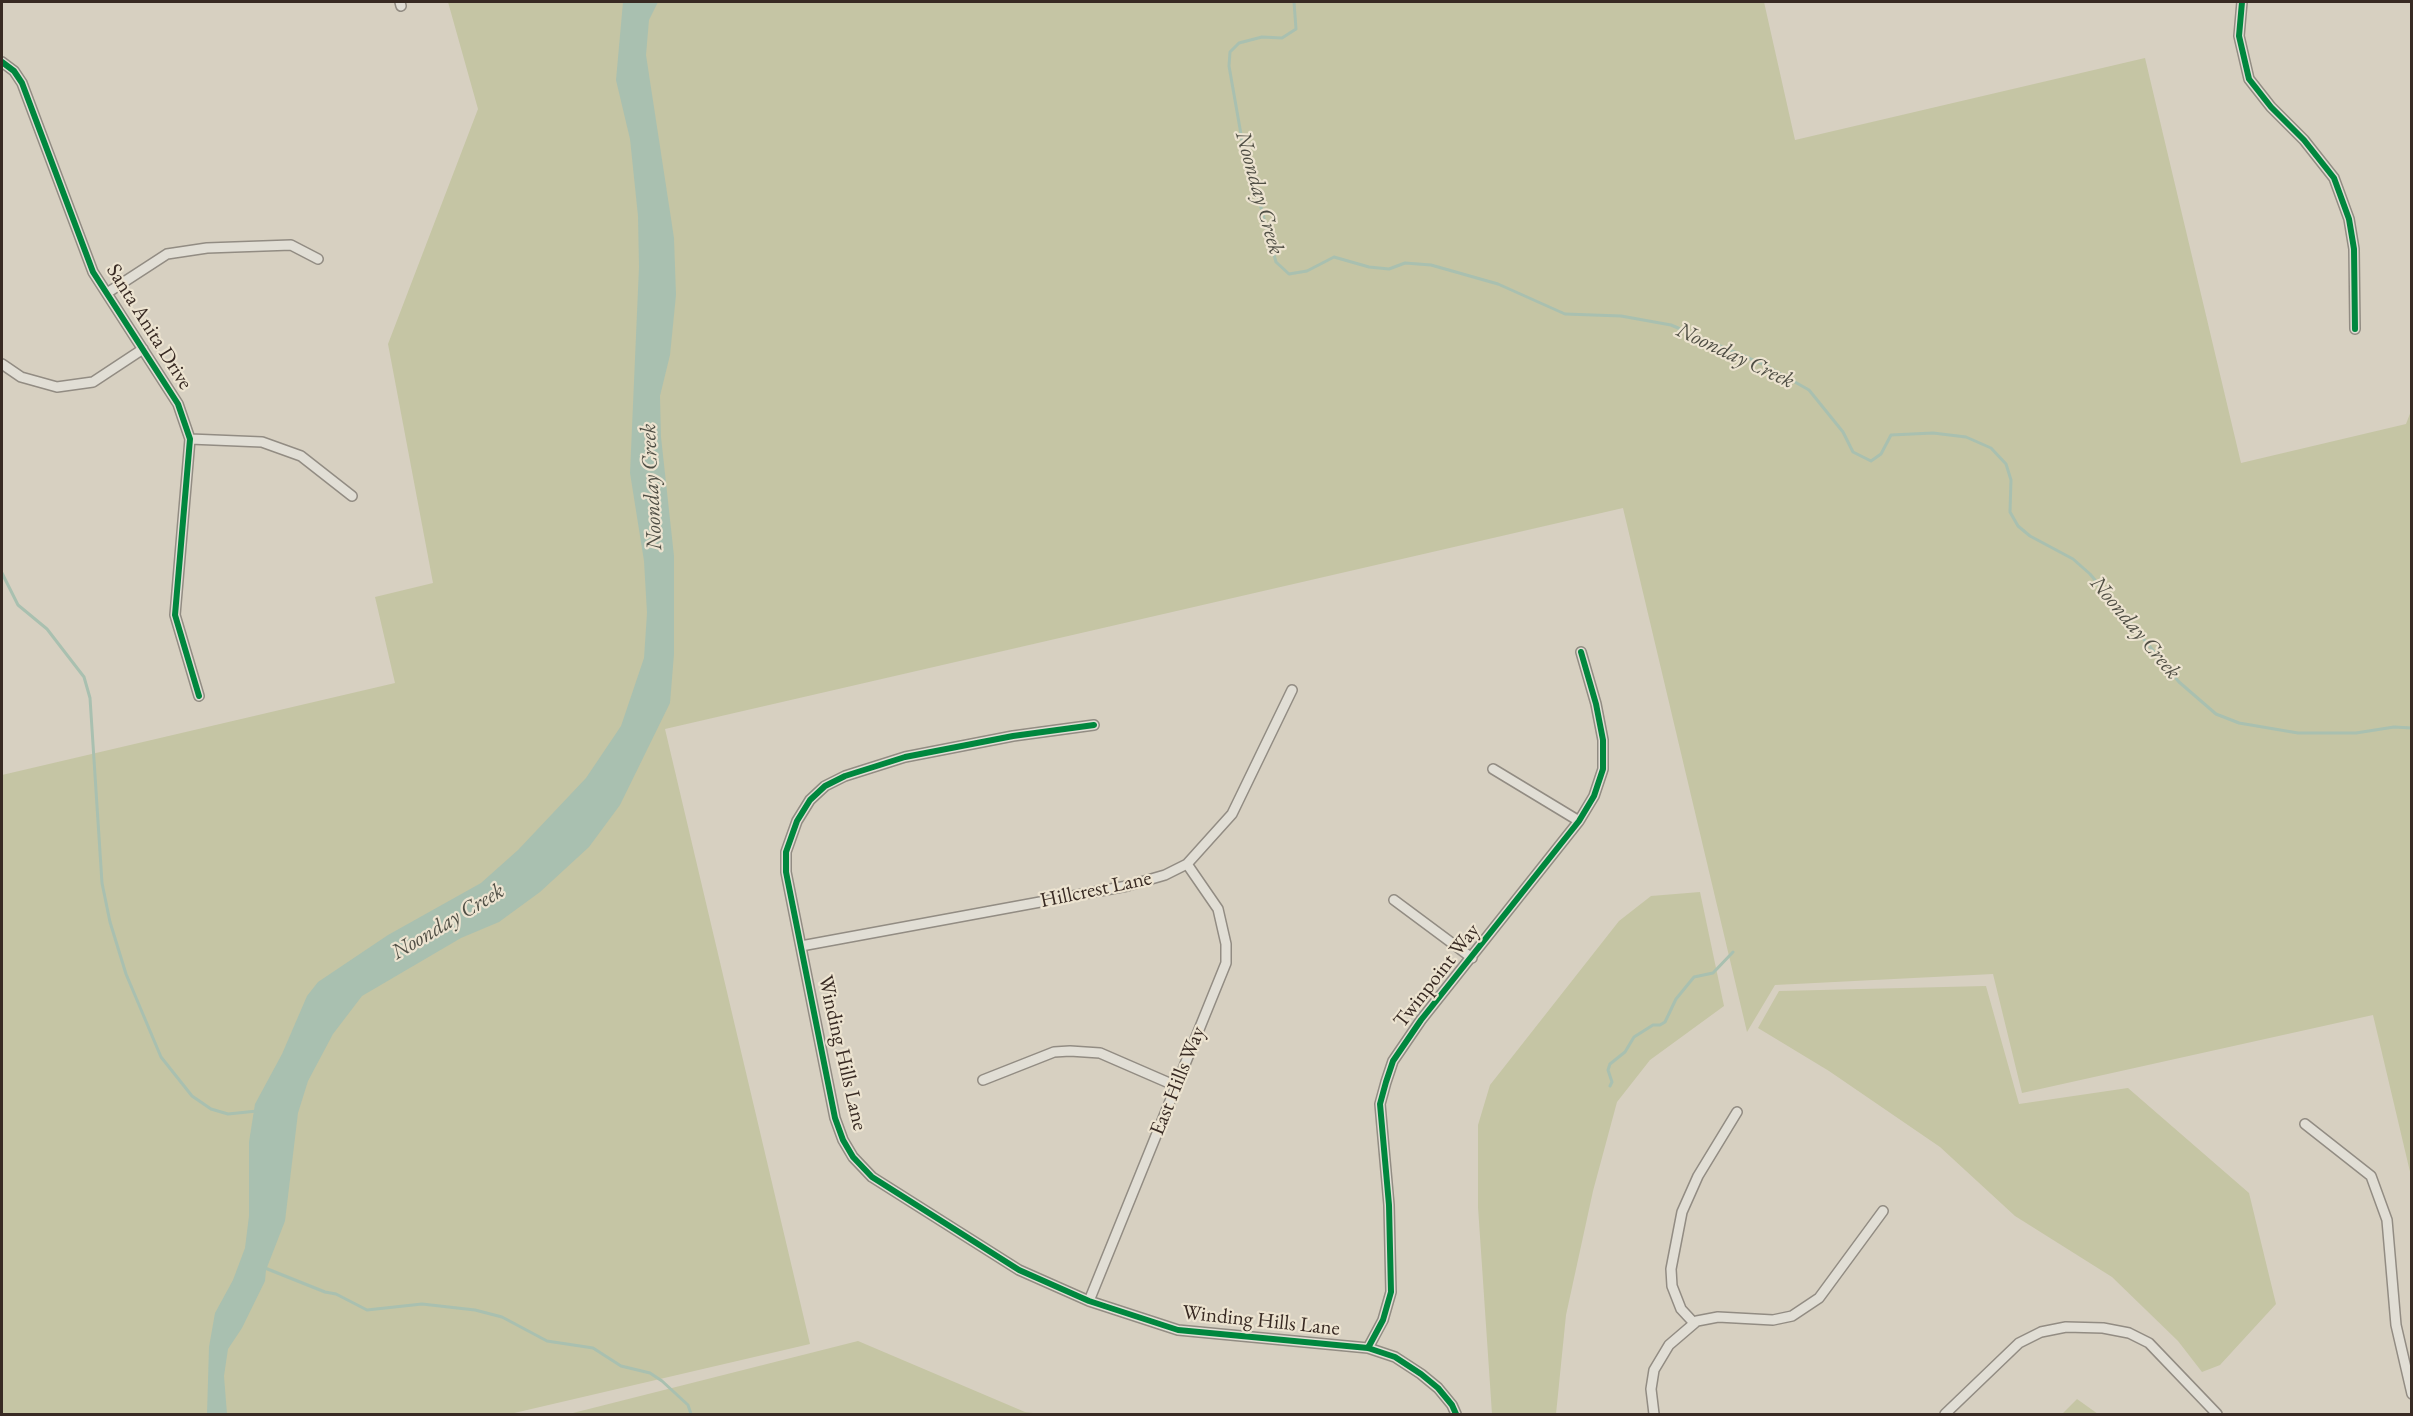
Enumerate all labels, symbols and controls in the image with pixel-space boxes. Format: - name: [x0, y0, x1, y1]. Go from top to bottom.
- water label: Noonday Creek: [1229, 128, 1289, 258]
- street label: Santa Anita Drive: [100, 260, 198, 394]
- water label: Noonday Creek: [1672, 317, 1798, 395]
- water label: Noonday Creek: [635, 423, 669, 551]
- water label: Noonday Creek: [2084, 571, 2186, 685]
- street label: Hillcrest Lane: [1038, 866, 1154, 914]
- water label: Noonday Creek: [387, 878, 509, 966]
- street label: Twinpoint Way: [1388, 919, 1486, 1033]
- street label: Winding Hills Lane: [812, 973, 872, 1133]
- street label: East Hills Way: [1145, 1023, 1211, 1139]
- street label: Winding Hills Lane: [1181, 1300, 1341, 1342]

